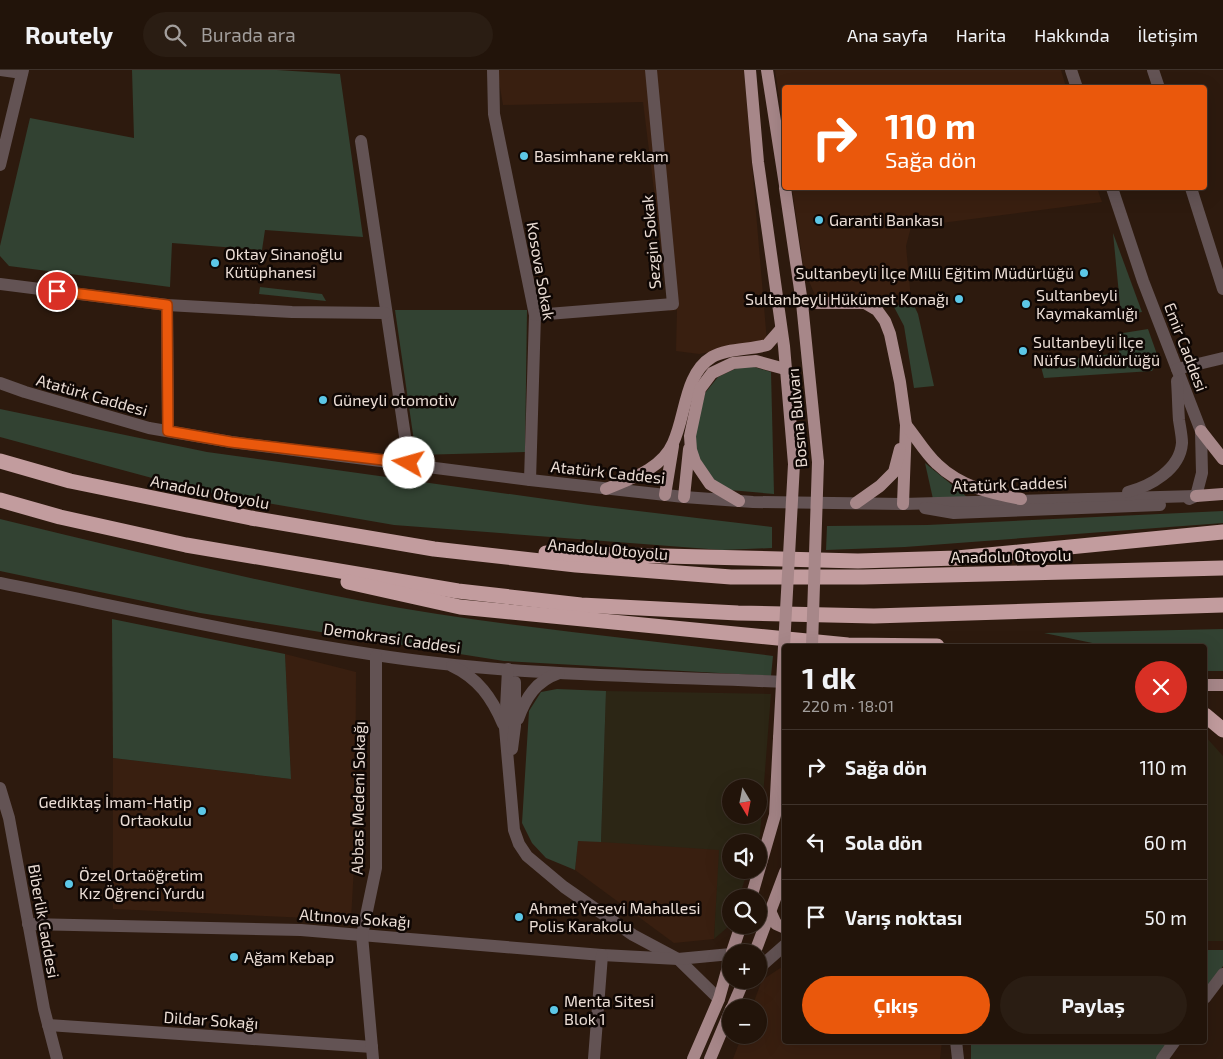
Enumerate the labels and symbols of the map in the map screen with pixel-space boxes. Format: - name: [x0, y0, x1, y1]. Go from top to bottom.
- place label: Basimhane reklam: [534, 146, 669, 165]
- marker: Basimhane reklam: [518, 150, 530, 162]
- street label: Sezgin Sokak: [637, 194, 664, 290]
- place label: Garanti Bankası: [829, 210, 943, 229]
- marker: Garanti Bankası: [813, 214, 825, 226]
- street label: Kosova Sokak: [524, 220, 559, 321]
- place label: Oktay Sinanoğlu Kütüphanesi: [225, 244, 343, 281]
- marker: Oktay Sinanoğlu Kütüphanesi: [209, 257, 221, 269]
- place label: Sultanbeyli İlçe Milli Eğitim Müdürlüğü: [795, 263, 1074, 283]
- marker: Sultanbeyli İlçe Milli Eğitim Müdürlüğü: [1078, 267, 1090, 279]
- pin: [36, 270, 78, 312]
- place label: Sultanbeyli Kaymakamlığı: [1036, 285, 1138, 322]
- place label: Sultanbeyli Hükümet Konağı: [745, 289, 949, 308]
- marker: Sultanbeyli Hükümet Konağı: [953, 293, 965, 305]
- marker: Sultanbeyli Kaymakamlığı: [1020, 298, 1032, 310]
- street label: Emir Caddesi: [1161, 300, 1212, 394]
- place label: Sultanbeyli İlçe Nüfus Müdürlüğü: [1033, 332, 1160, 369]
- marker: Sultanbeyli İlçe Nüfus Müdürlüğü: [1017, 345, 1029, 357]
- street label: Bosna Bulvarı: [783, 367, 810, 469]
- street label: Atatürk Caddesi: [34, 370, 150, 419]
- place label: Güneyli otomotiv: [333, 390, 457, 409]
- marker: Güneyli otomotiv: [317, 394, 329, 406]
- position arrow: [382, 436, 434, 488]
- street label: Atatürk Caddesi: [550, 456, 666, 487]
- street label: Anadolu Otoyolu: [149, 471, 271, 512]
- street label: Atatürk Caddesi: [952, 472, 1068, 495]
- street label: Anadolu Otoyolu: [547, 534, 669, 563]
- street label: Anadolu Otoyolu: [950, 545, 1072, 566]
- street label: Demokrasi Caddesi: [322, 618, 462, 657]
- street label: Abbas Medeni Sokağı: [347, 721, 368, 875]
- north arrow: [722, 779, 768, 824]
- place label: Gediktaş İmam-Hatip Ortaokulu: [38, 792, 192, 829]
- marker: Gediktaş İmam-Hatip Ortaokulu: [196, 805, 208, 817]
- street label: Biberlik Caddesi: [25, 863, 64, 979]
- place label: Özel Ortaöğretim Kız Öğrenci Yurdu: [79, 865, 205, 902]
- marker: Özel Ortaöğretim Kız Öğrenci Yurdu: [63, 878, 75, 890]
- place label: Ahmet Yesevi Mahallesi Polis Karakolu: [529, 898, 701, 935]
- street label: Altınova Sokağı: [299, 904, 411, 931]
- marker: Ahmet Yesevi Mahallesi Polis Karakolu: [513, 911, 525, 923]
- place label: Ağam Kebap: [244, 947, 334, 966]
- marker: Ağam Kebap: [228, 951, 240, 963]
- place label: Menta Sitesi Blok 1: [564, 991, 654, 1028]
- marker: Menta Sitesi Blok 1: [548, 1004, 560, 1016]
- street label: Dildar Sokağı: [163, 1007, 259, 1032]

